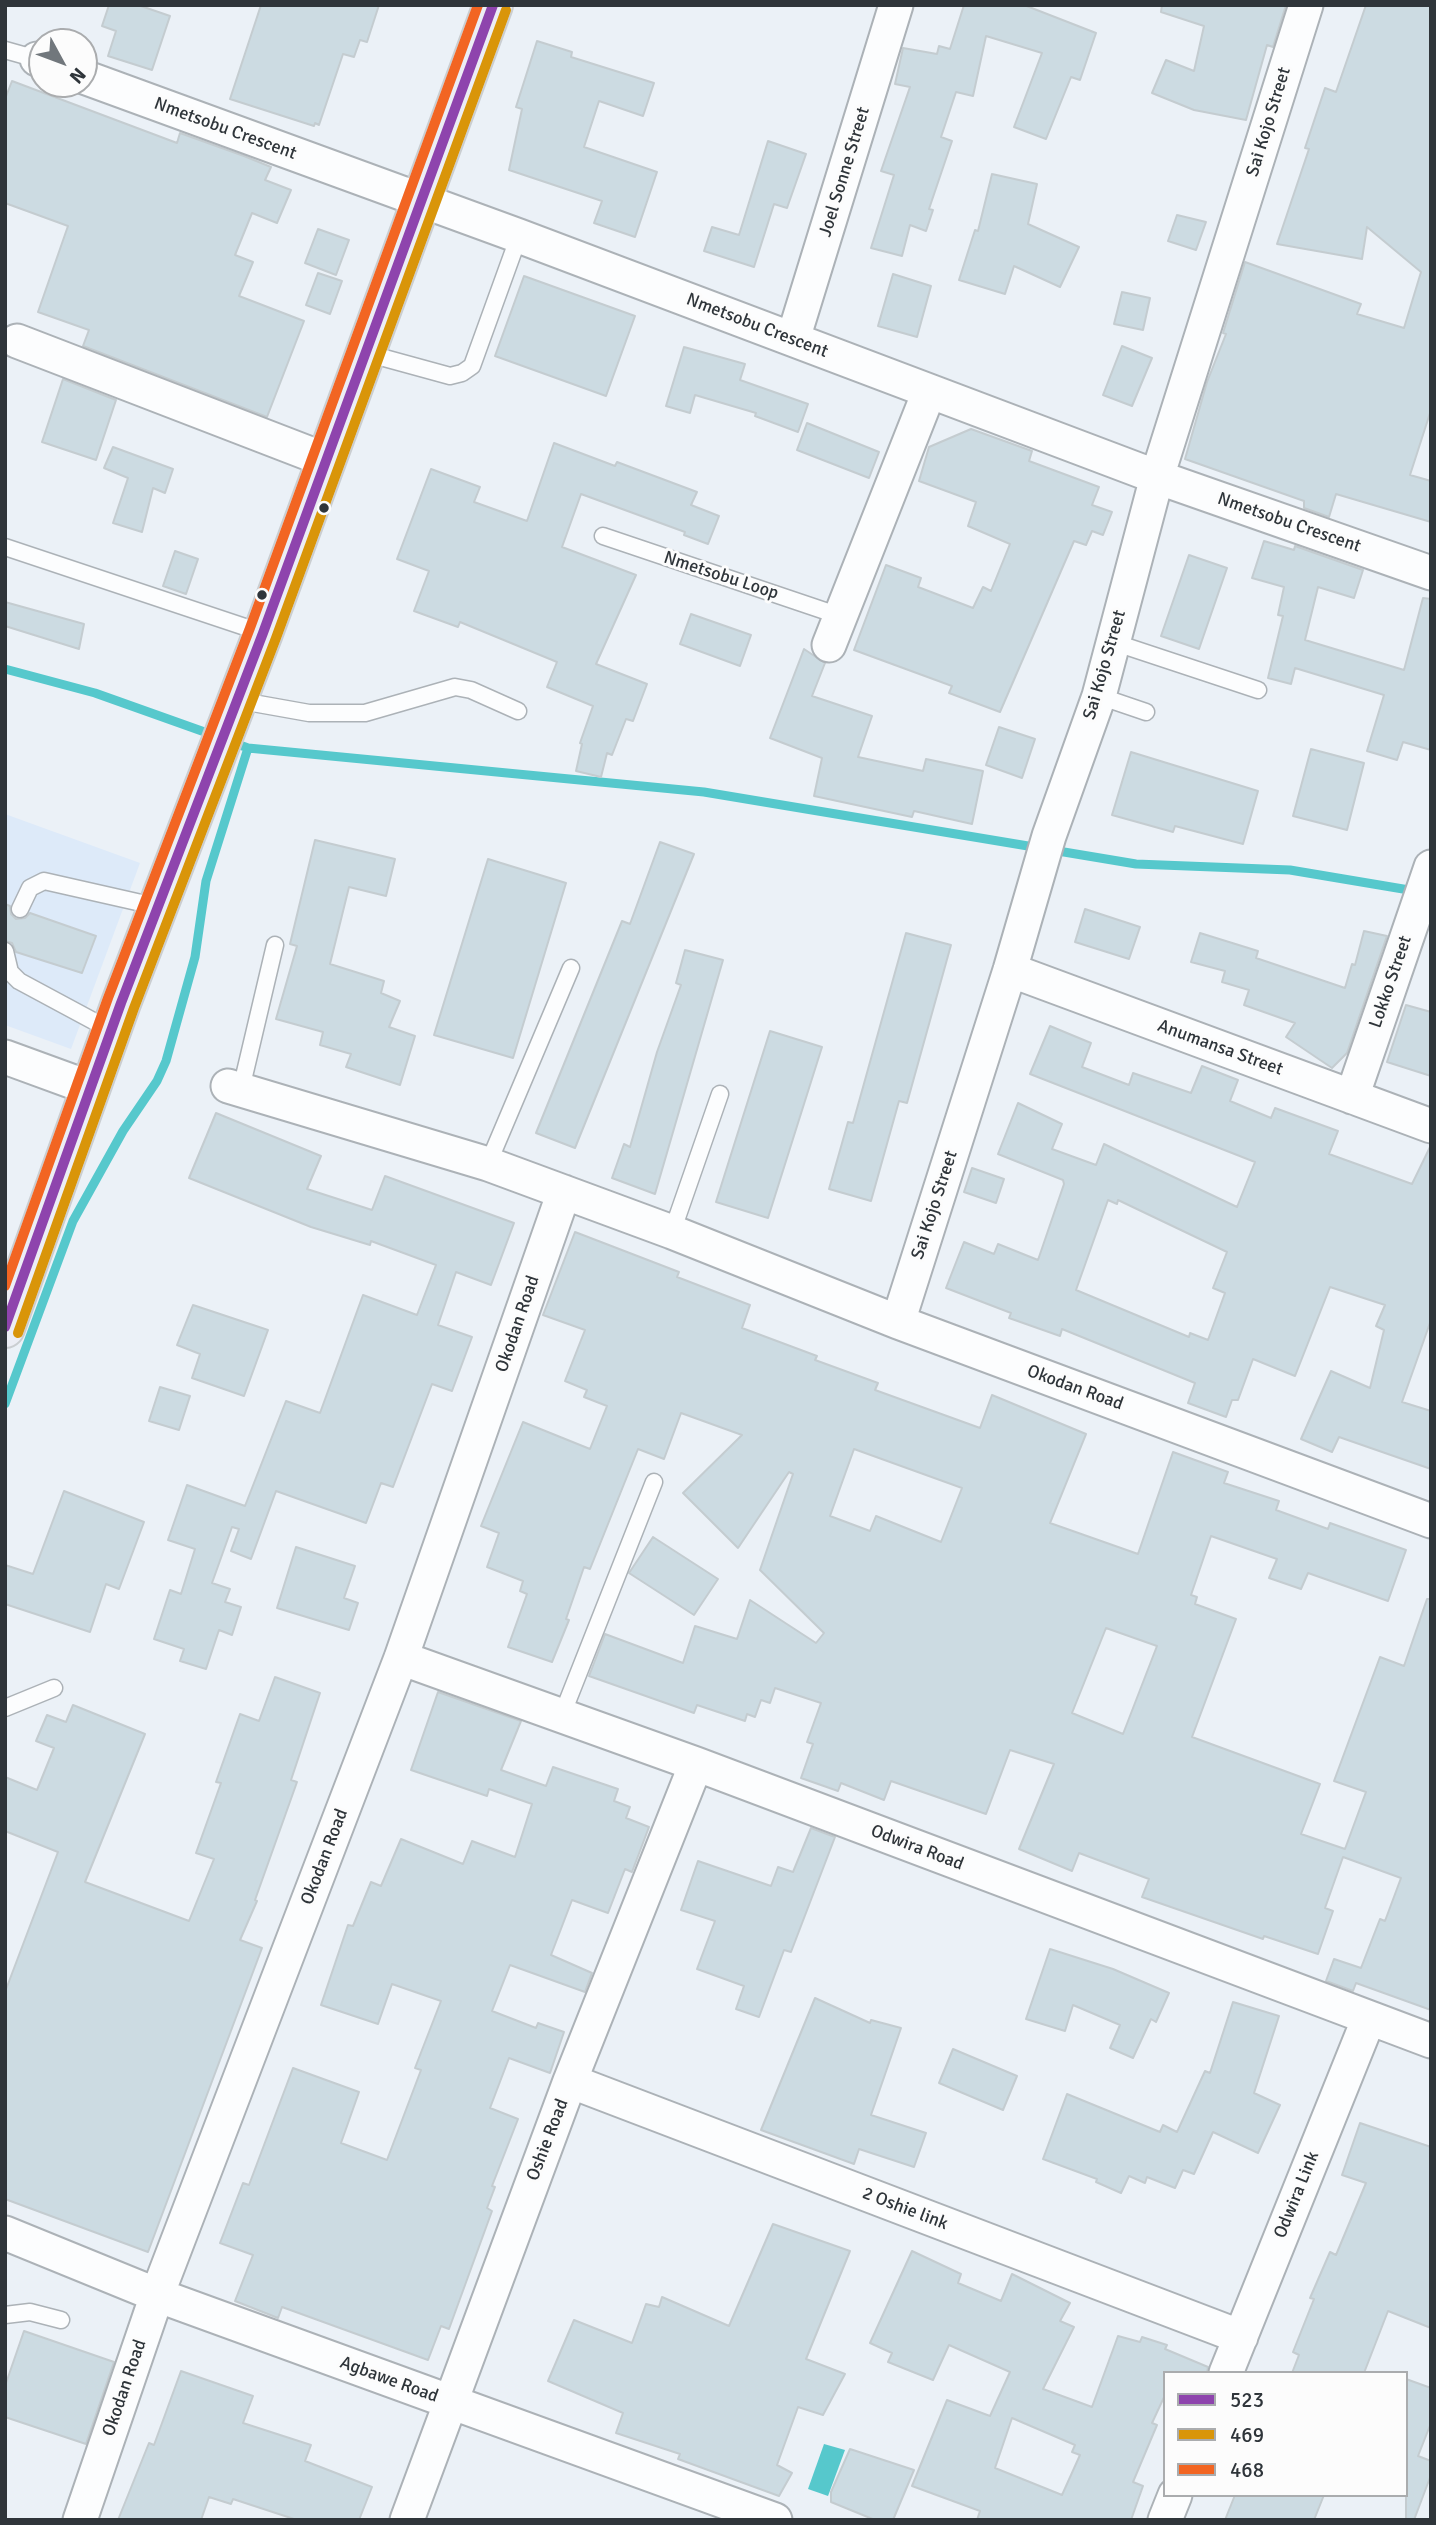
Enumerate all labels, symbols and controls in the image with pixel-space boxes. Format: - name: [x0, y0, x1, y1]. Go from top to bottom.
- north arrow: [28, 28, 98, 98]
- text: N: [64, 63, 91, 88]
- street label: Sai Kojo Street: [1242, 65, 1296, 179]
- street label: Nmetsobu Crescent: [151, 93, 299, 165]
- street label: Joel Sonne Street: [815, 105, 875, 239]
- street label: Nmetsobu Crescent: [683, 289, 831, 363]
- street label: Nmetsobu Crescent: [1215, 488, 1363, 558]
- unlabelled marker: [317, 501, 331, 515]
- street label: Nmetsobu Loop: [661, 547, 781, 605]
- unlabelled marker: [255, 588, 269, 602]
- street label: Sai Kojo Street: [1079, 608, 1131, 722]
- street label: Lokko Street: [1365, 933, 1417, 1031]
- street label: Anumansa Street: [1154, 1015, 1286, 1081]
- street label: Sai Kojo Street: [907, 1148, 963, 1262]
- street label: Okodan Road: [491, 1273, 545, 1375]
- street label: Okodan Road: [1024, 1361, 1126, 1415]
- street label: Okodan Road: [297, 1806, 353, 1908]
- street label: Odwira Road: [868, 1820, 966, 1876]
- street label: Oshie Road: [523, 2096, 573, 2184]
- street label: Odwira Link: [1270, 2148, 1324, 2242]
- street label: 2 Oshie link: [859, 2183, 951, 2235]
- street label: Okodan Road: [98, 2337, 152, 2439]
- street label: Agbawe Road: [337, 2352, 441, 2408]
- legend: [1163, 2371, 1408, 2497]
- text: 523: [1230, 2387, 1264, 2413]
- text: 469: [1230, 2422, 1264, 2448]
- text: 468: [1230, 2457, 1264, 2483]

